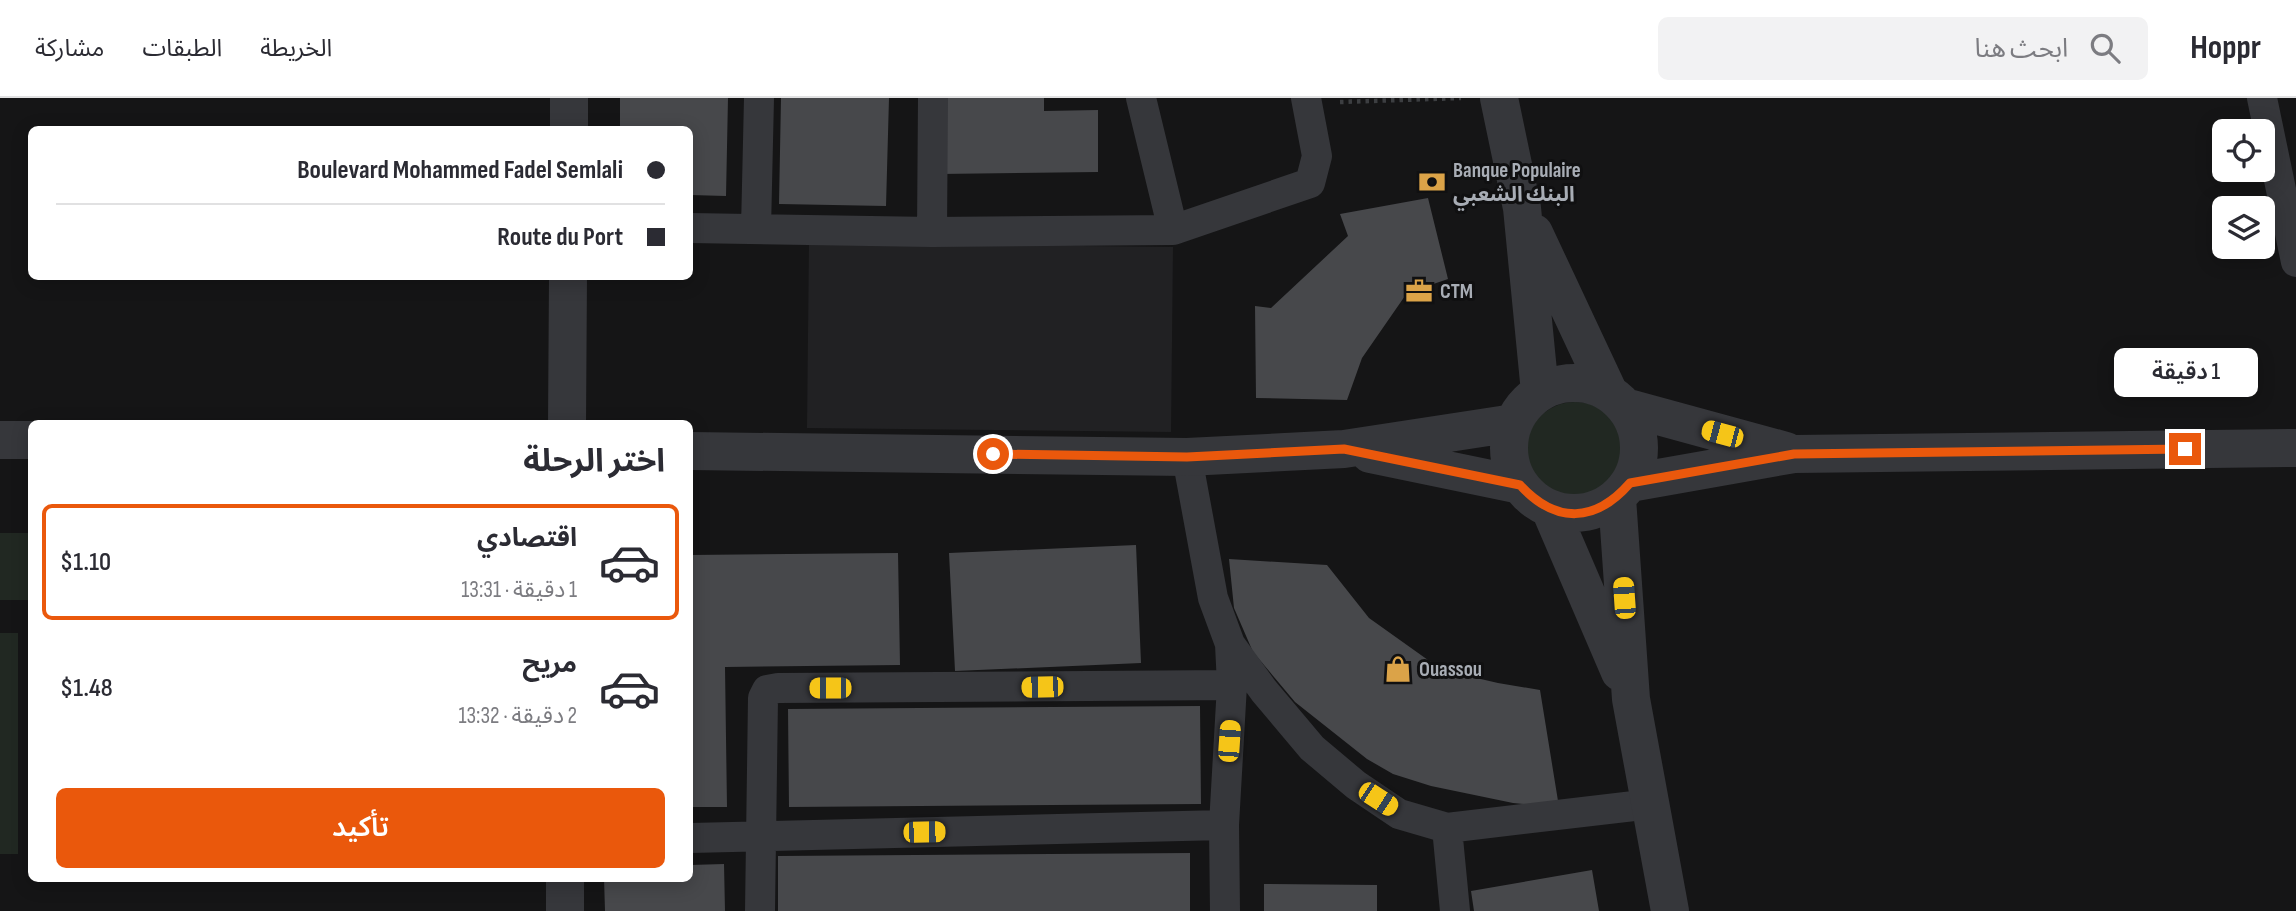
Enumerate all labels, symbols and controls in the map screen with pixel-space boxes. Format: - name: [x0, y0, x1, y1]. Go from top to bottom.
- search box: [1658, 17, 2148, 80]
- text: Hoppr: [2190, 28, 2261, 68]
- icon: search: [2086, 29, 2124, 67]
- text: مشاركة: [35, 34, 104, 63]
- text: الطبقات: [142, 34, 222, 63]
- text: الخريطة: [260, 34, 332, 63]
- text: ابحث هنا: [1975, 34, 2068, 65]
- map controls: [2212, 119, 2275, 259]
- button: locate: [2212, 119, 2275, 182]
- text: Boulevard Mohammed Fadel Semlali: [297, 155, 623, 186]
- place label: Banque Populaire البنك الشعبي: [1453, 158, 1581, 210]
- bank icon: Banque Populaire البنك الشعبي: [1417, 167, 1447, 197]
- button: layers: [2212, 196, 2275, 259]
- text: Route du Port: [497, 222, 623, 253]
- office icon: CTM: [1404, 276, 1434, 306]
- place label: CTM: [1440, 279, 1473, 304]
- callout: 1 دقيقة: [2113, 348, 2257, 396]
- text: 1 دقيقة: [2152, 358, 2220, 386]
- car: [1699, 418, 1746, 450]
- route end: [2169, 433, 2201, 465]
- route start: [977, 438, 1009, 470]
- text: اختر الرحلة: [523, 442, 665, 481]
- text: اقتصادي: [477, 523, 577, 554]
- icon: car: [598, 531, 661, 594]
- text: $1.10: [60, 547, 111, 578]
- text: 1 دقيقة · 13:31: [461, 576, 577, 604]
- car: [1613, 576, 1636, 620]
- text: مريح: [522, 649, 577, 680]
- shop icon: Ouassou: [1383, 654, 1413, 684]
- icon: car: [598, 657, 661, 720]
- place label: Ouassou: [1419, 657, 1482, 682]
- text: $1.48: [60, 673, 113, 704]
- car: [1021, 676, 1064, 698]
- car: [810, 678, 852, 699]
- text: 2 دقيقة · 13:32: [458, 702, 577, 730]
- car: [1218, 719, 1241, 763]
- car: [1355, 779, 1402, 819]
- button: تأكيد: [56, 788, 665, 868]
- car: [903, 821, 946, 843]

